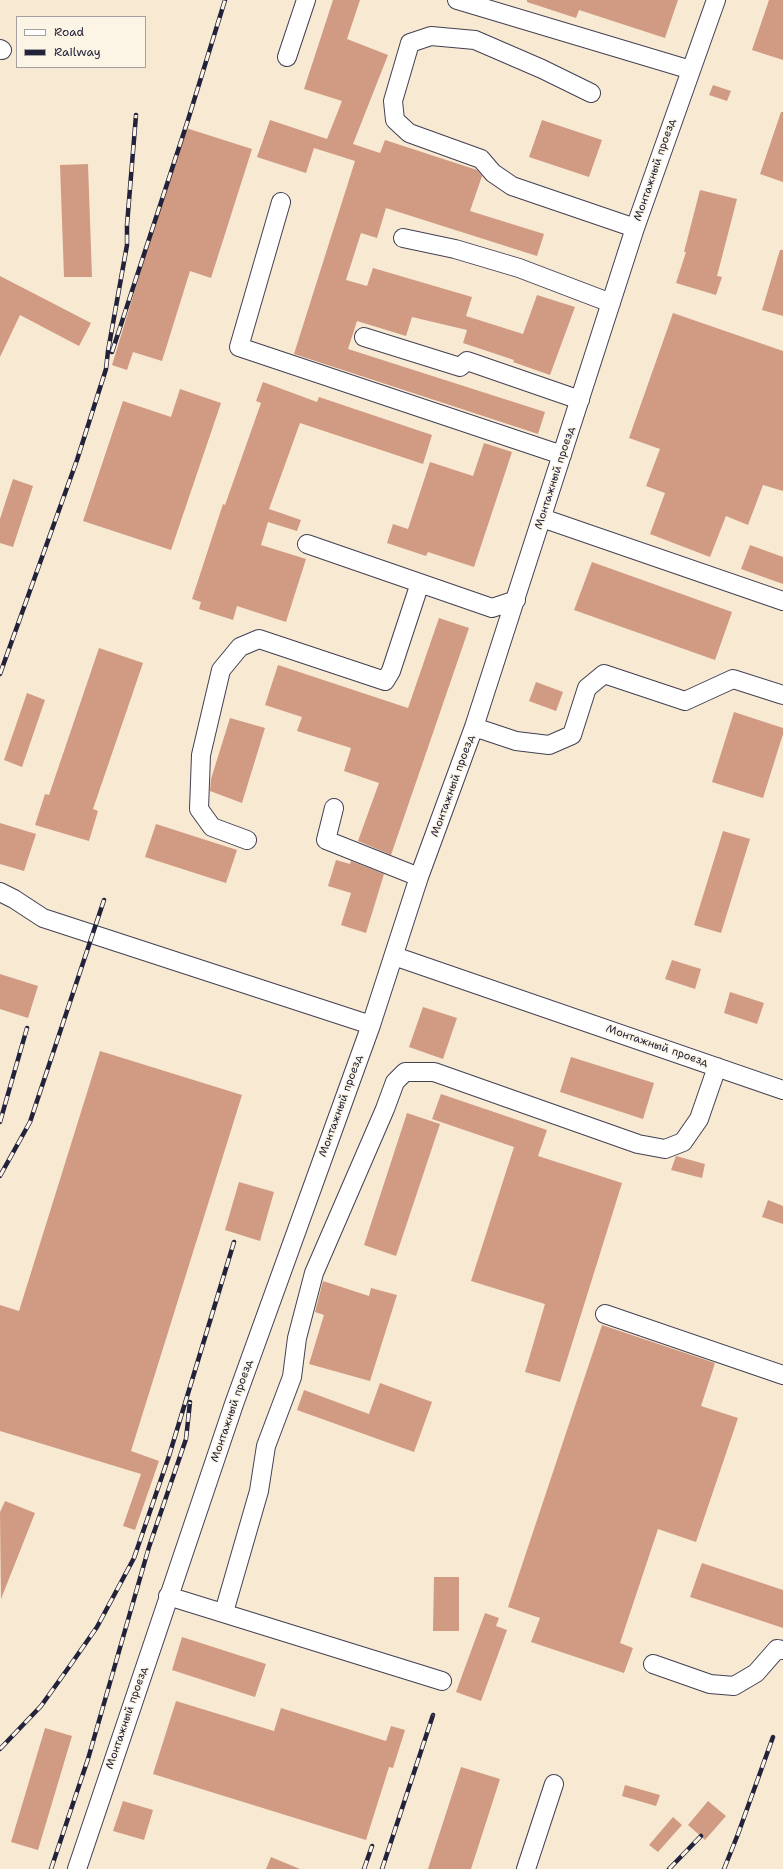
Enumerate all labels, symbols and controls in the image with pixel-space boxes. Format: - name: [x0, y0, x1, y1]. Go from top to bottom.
- legend: [16, 16, 146, 68]
- text: Road: [54, 24, 84, 40]
- text: Railway: [54, 44, 101, 60]
- street label: Монтажный проезд: [631, 117, 679, 223]
- street label: Монтажный проезд: [532, 425, 578, 531]
- street label: Монтажный проезд: [428, 733, 478, 839]
- street label: Монтажный проезд: [604, 1022, 710, 1070]
- street label: Монтажный проезд: [316, 1053, 366, 1159]
- street label: Монтажный проезд: [208, 1358, 256, 1464]
- street label: Монтажный проезд: [103, 1665, 151, 1771]

